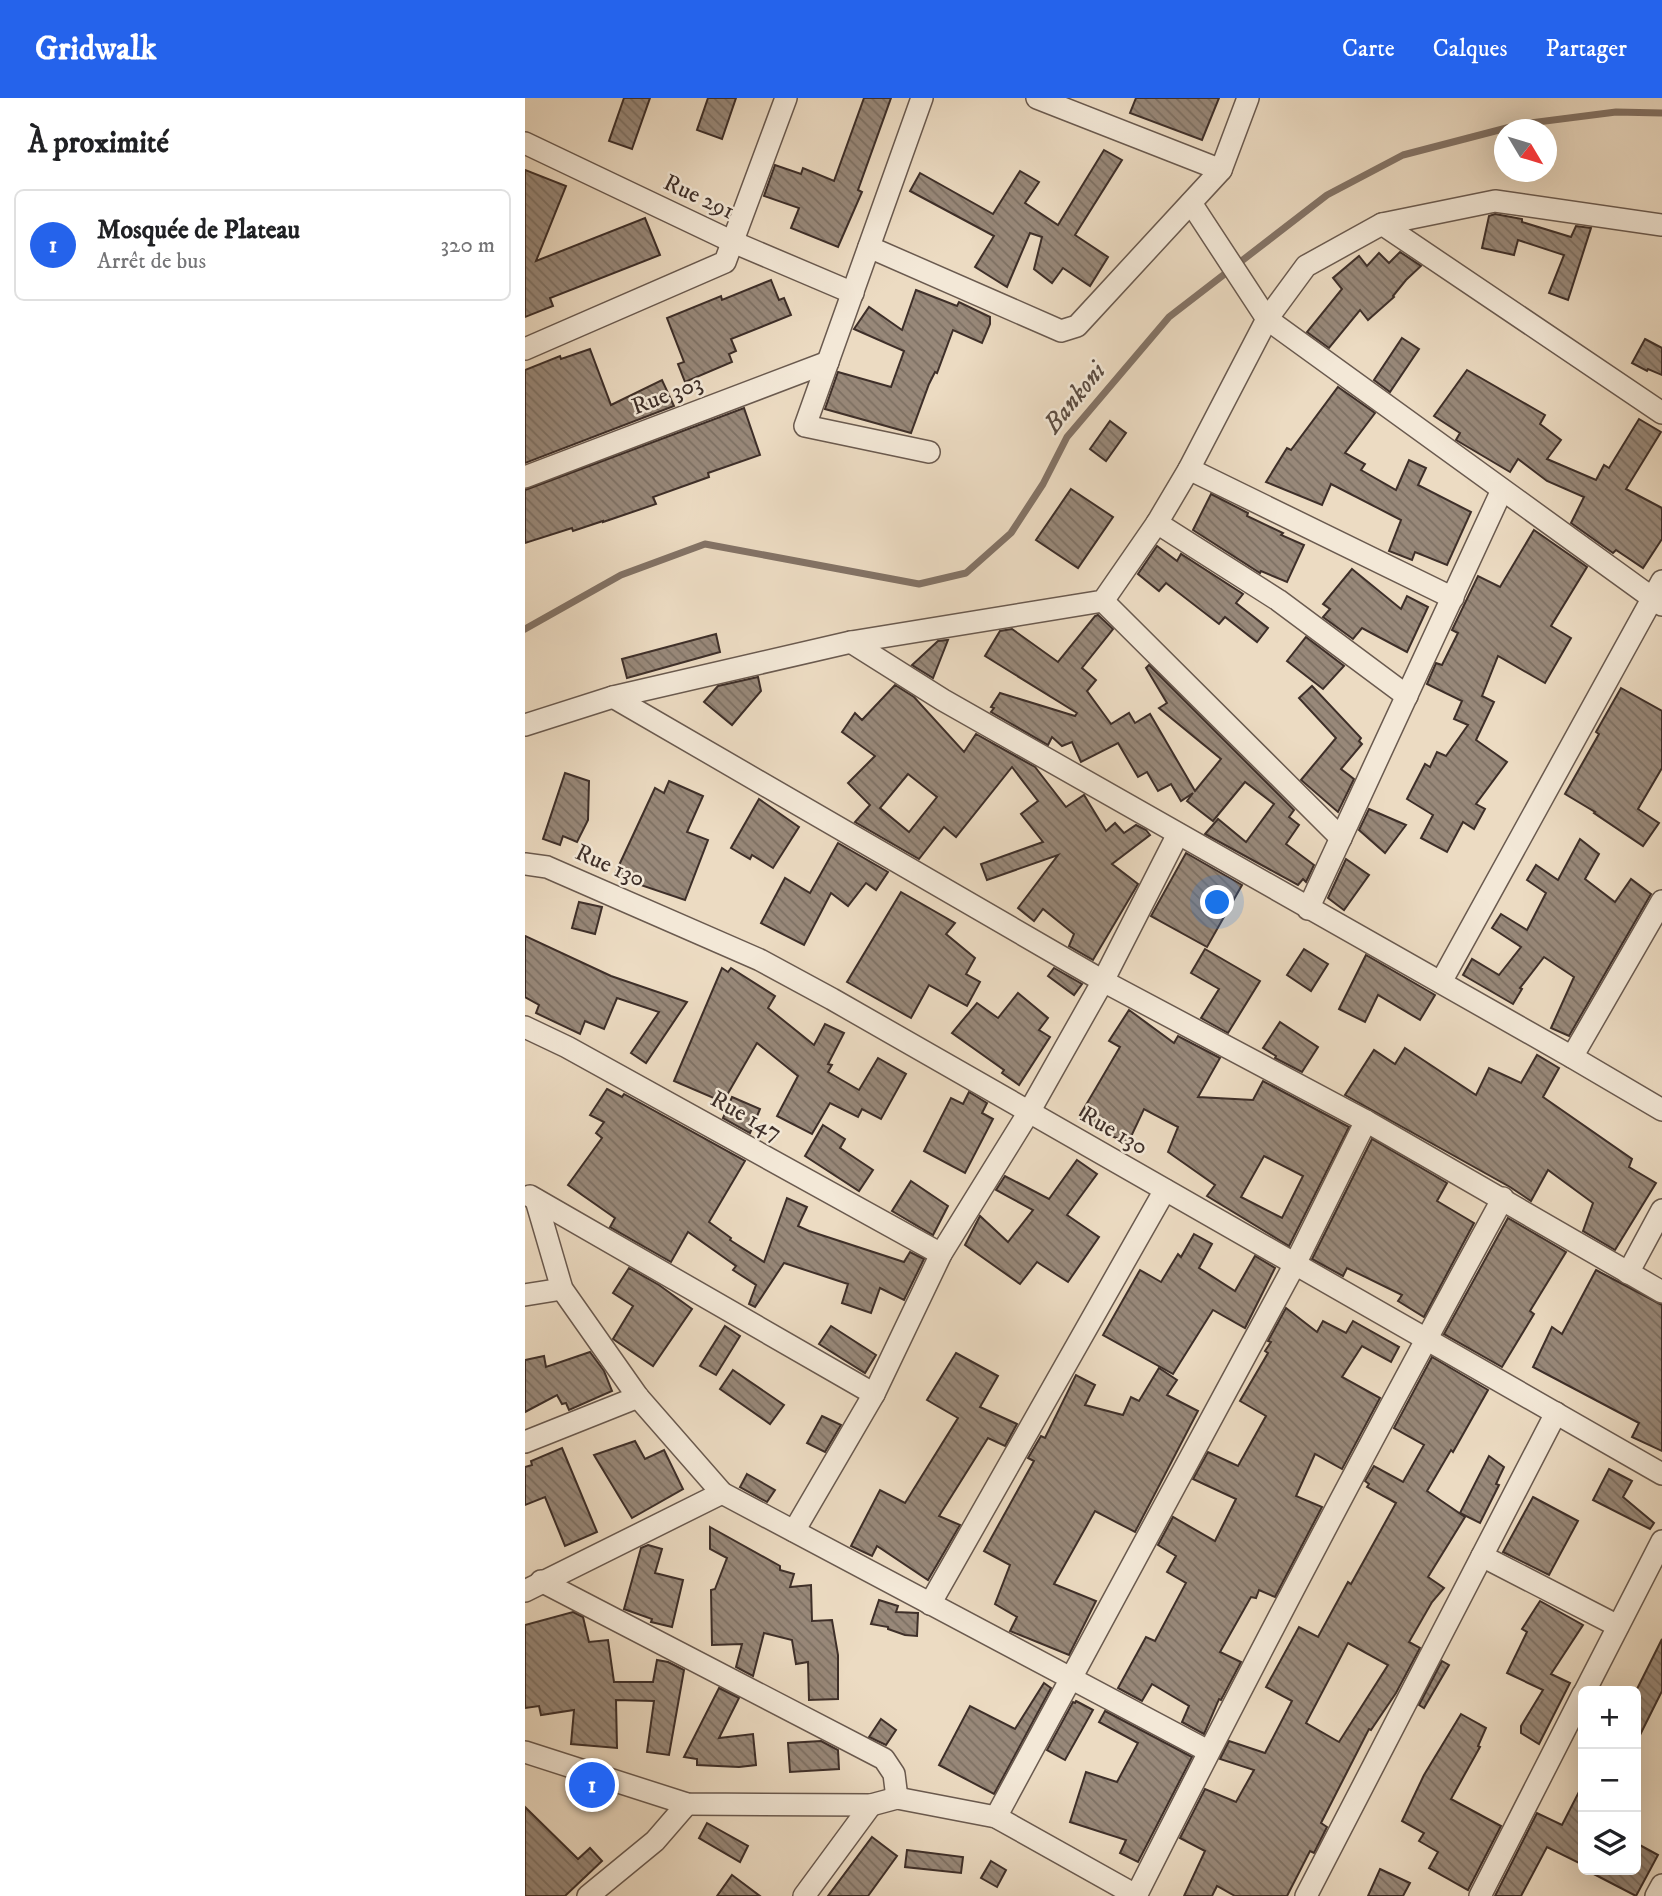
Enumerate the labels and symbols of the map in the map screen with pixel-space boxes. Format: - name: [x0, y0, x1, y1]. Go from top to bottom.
- north arrow: [1494, 119, 1557, 182]
- street label: Rue 291: [659, 168, 739, 226]
- water label: Bankoni: [1036, 354, 1115, 441]
- street label: Rue 303: [627, 368, 707, 422]
- street label: Rue 130: [570, 837, 650, 895]
- your location: [1200, 885, 1234, 919]
- street label: Rue 147: [705, 1084, 787, 1148]
- street label: Rue 130: [1075, 1100, 1153, 1162]
- pin: 1: [569, 1759, 615, 1811]

